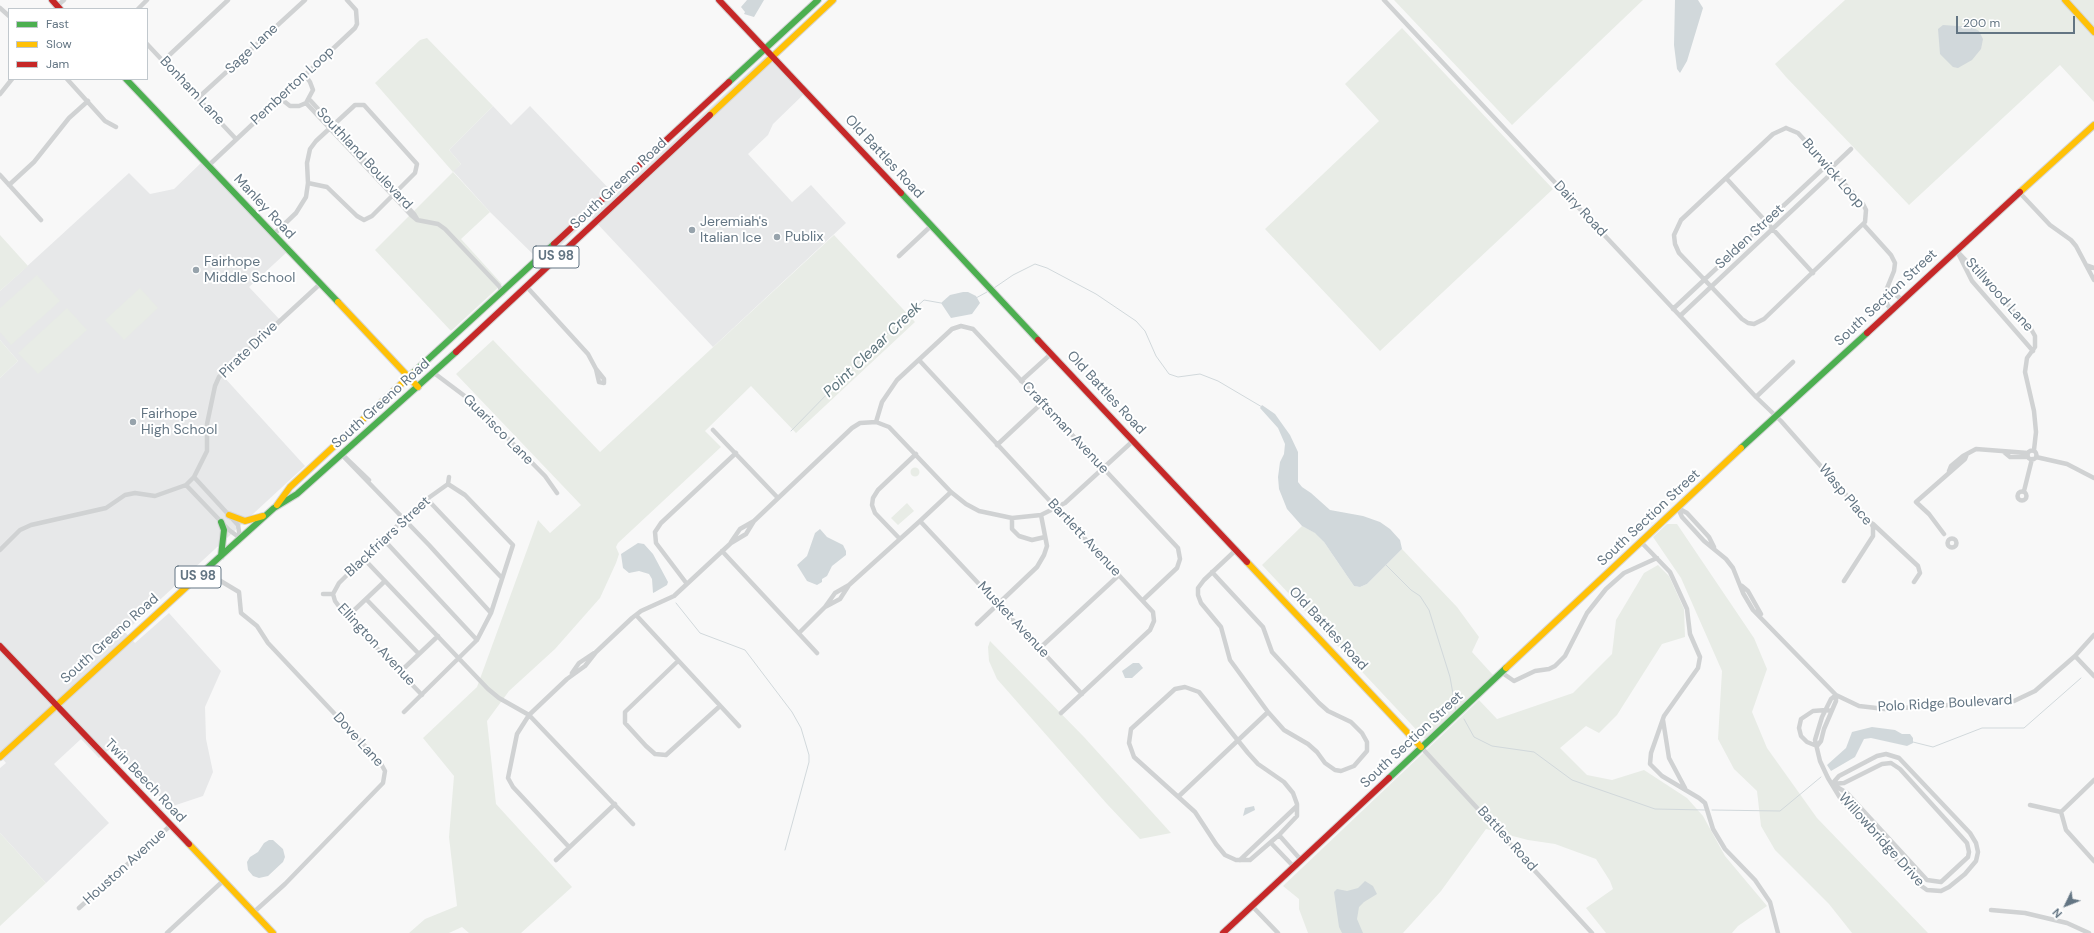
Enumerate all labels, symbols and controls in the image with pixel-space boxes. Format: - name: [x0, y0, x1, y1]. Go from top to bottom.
- legend: [8, 8, 148, 80]
- scale bar: [1958, 8, 2077, 34]
- text: 200 m: [1963, 15, 2000, 31]
- text: Fast: [46, 16, 69, 32]
- street label: Sage Lane: [222, 20, 282, 78]
- text: Slow: [46, 36, 72, 52]
- street label: Pemberton Loop: [248, 43, 338, 129]
- street label: Bonham Lane: [156, 53, 228, 129]
- text: Jam: [46, 56, 69, 72]
- street label: Southland Boulevard: [312, 105, 416, 213]
- street label: Old Battles Road: [841, 112, 927, 202]
- street label: South Greeno Road: [567, 135, 671, 233]
- street label: Burwick Loop: [1798, 136, 1868, 212]
- street label: Manley Road: [230, 171, 298, 243]
- street label: Dairy Road: [1550, 178, 1610, 240]
- street label: Selden Street: [1712, 201, 1788, 273]
- place label: Jeremiah's Italian Ice: [700, 214, 768, 246]
- marker: Jeremiah's Italian Ice: [687, 225, 697, 235]
- place label: Publix: [785, 229, 823, 245]
- marker: Publix: [772, 232, 782, 242]
- road number: US 98: [533, 246, 579, 268]
- street label: South Section Street: [1831, 246, 1941, 350]
- place label: Fairhope Middle School: [204, 254, 295, 286]
- street label: Stillwood Lane: [1961, 255, 2037, 335]
- marker: Fairhope Middle School: [191, 265, 201, 275]
- water label: Point Cleaar Creek: [820, 299, 926, 401]
- street label: Pirate Drive: [216, 318, 282, 382]
- street label: Old Battles Road: [1063, 348, 1149, 438]
- street label: South Greeno Road: [329, 356, 433, 452]
- street label: Craftsman Avenue: [1018, 379, 1112, 477]
- street label: Guarisco Lane: [459, 391, 537, 469]
- place label: Fairhope High School: [141, 406, 217, 438]
- marker: Fairhope High School: [128, 417, 138, 427]
- street label: Wasp Place: [1815, 461, 1875, 529]
- street label: South Section Street: [1594, 466, 1704, 570]
- street label: Blackfriars Street: [342, 493, 434, 581]
- street label: Bartlett Avenue: [1044, 496, 1124, 580]
- road number: US 98: [175, 566, 221, 588]
- street label: Musket Avenue: [973, 578, 1053, 662]
- street label: Old Battles Road: [1285, 584, 1371, 674]
- street label: South Greeno Road: [58, 591, 162, 687]
- street label: Ellington Avenue: [334, 600, 418, 690]
- street label: South Section Street: [1357, 688, 1467, 792]
- street label: Polo Ridge Boulevard: [1877, 692, 2013, 716]
- street label: Dove Lane: [329, 709, 387, 771]
- street label: Twin Beech Road: [101, 736, 189, 826]
- street label: Willowbridge Drive: [1835, 790, 1927, 890]
- street label: Battles Road: [1474, 803, 1540, 875]
- street label: Houston Avenue: [80, 825, 170, 909]
- north arrow: [2046, 885, 2086, 925]
- text: N: [2049, 905, 2065, 921]

